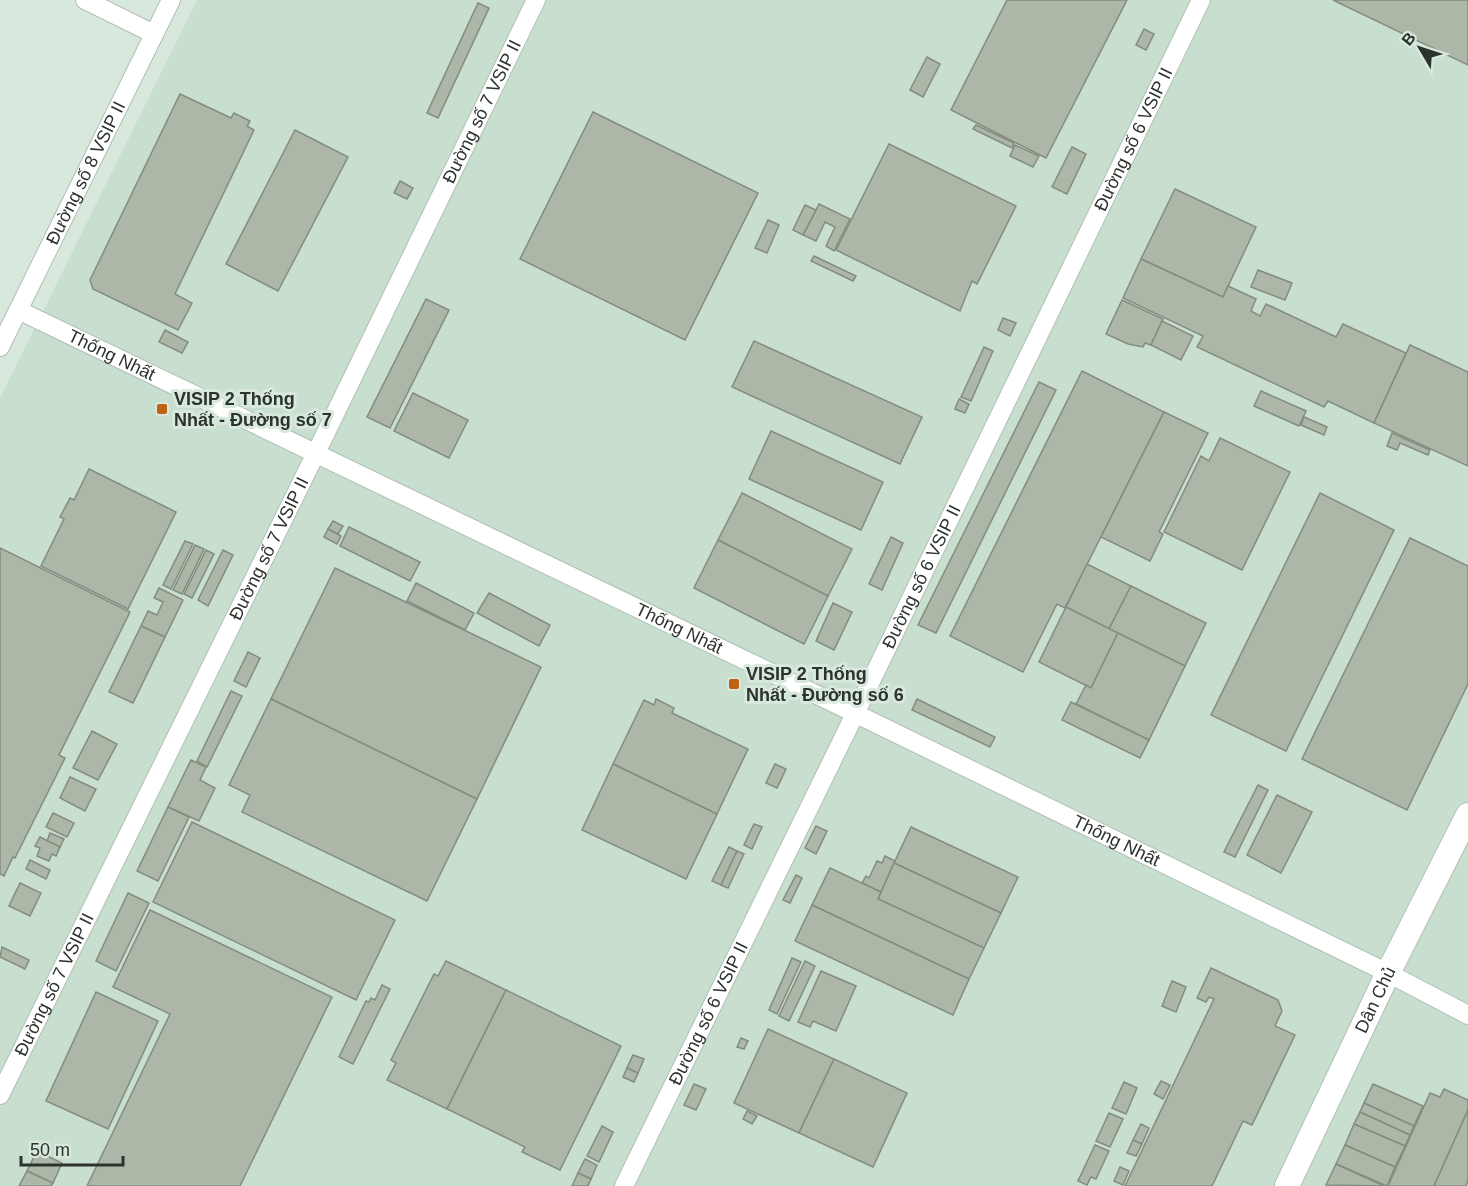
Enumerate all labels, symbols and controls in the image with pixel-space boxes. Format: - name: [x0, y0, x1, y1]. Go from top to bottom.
- north arrow: [1390, 18, 1450, 78]
- text: B: [1398, 29, 1419, 49]
- street label: Đường số 7 VSIP II: [439, 37, 525, 187]
- street label: Đường số 6 VSIP II: [1090, 65, 1177, 214]
- street label: Đường số 8 VSIP II: [42, 98, 129, 248]
- street label: Thống Nhất: [65, 326, 158, 385]
- place label: VISIP 2 Thống Nhất - Đường số 7: [174, 389, 332, 430]
- marker: VISIP 2 Thống Nhất - Đường số 7: [155, 402, 169, 416]
- street label: Đường số 7 VSIP II: [225, 474, 313, 623]
- street label: Đường số 6 VSIP II: [878, 502, 965, 652]
- street label: Thống Nhất: [633, 599, 726, 658]
- place label: VISIP 2 Thống Nhất - Đường số 6: [746, 664, 904, 705]
- marker: VISIP 2 Thống Nhất - Đường số 6: [727, 677, 741, 691]
- street label: Thống Nhất: [1070, 811, 1163, 870]
- street label: Đường số 7 VSIP II: [11, 910, 98, 1059]
- street label: Đường số 6 VSIP II: [665, 939, 752, 1088]
- street label: Dân Chủ: [1351, 963, 1400, 1036]
- scale bar: [21, 1129, 123, 1167]
- text: 50 m: [30, 1140, 70, 1160]

